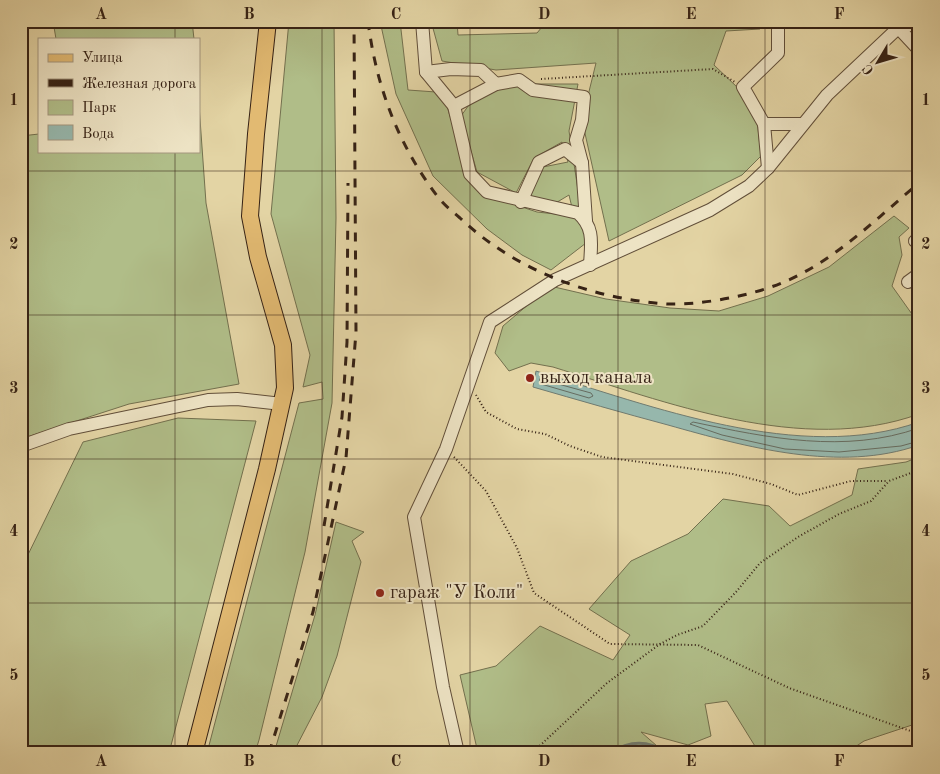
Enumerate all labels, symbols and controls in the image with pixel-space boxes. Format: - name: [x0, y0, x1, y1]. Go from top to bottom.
- text: A: [95, 7, 107, 23]
- text: B: [243, 7, 255, 23]
- text: C: [391, 7, 401, 23]
- text: D: [538, 7, 550, 23]
- text: E: [685, 7, 697, 23]
- text: F: [834, 7, 845, 23]
- legend: [38, 38, 200, 152]
- north arrow: [852, 38, 902, 88]
- text: Улица: [82, 51, 123, 66]
- text: С: [860, 61, 877, 77]
- text: Железная дорога: [82, 77, 197, 92]
- text: 1: [9, 93, 19, 109]
- text: 1: [921, 93, 931, 109]
- text: Парк: [82, 101, 117, 116]
- text: Вода: [82, 127, 115, 142]
- text: 2: [9, 237, 19, 253]
- text: 2: [921, 237, 931, 253]
- place label: выход канала: [540, 369, 653, 388]
- marker: выход канала: [524, 372, 536, 384]
- text: 3: [9, 381, 19, 397]
- text: 3: [921, 381, 931, 397]
- text: 4: [9, 524, 19, 540]
- text: 4: [921, 524, 931, 540]
- place label: гараж "У Коли": [390, 584, 523, 603]
- marker: гараж "У Коли": [374, 587, 386, 599]
- text: 5: [9, 668, 19, 684]
- text: 5: [921, 668, 931, 684]
- text: A: [95, 754, 107, 770]
- text: B: [243, 754, 255, 770]
- text: C: [391, 754, 401, 770]
- text: D: [538, 754, 550, 770]
- text: E: [685, 754, 697, 770]
- text: F: [834, 754, 845, 770]

